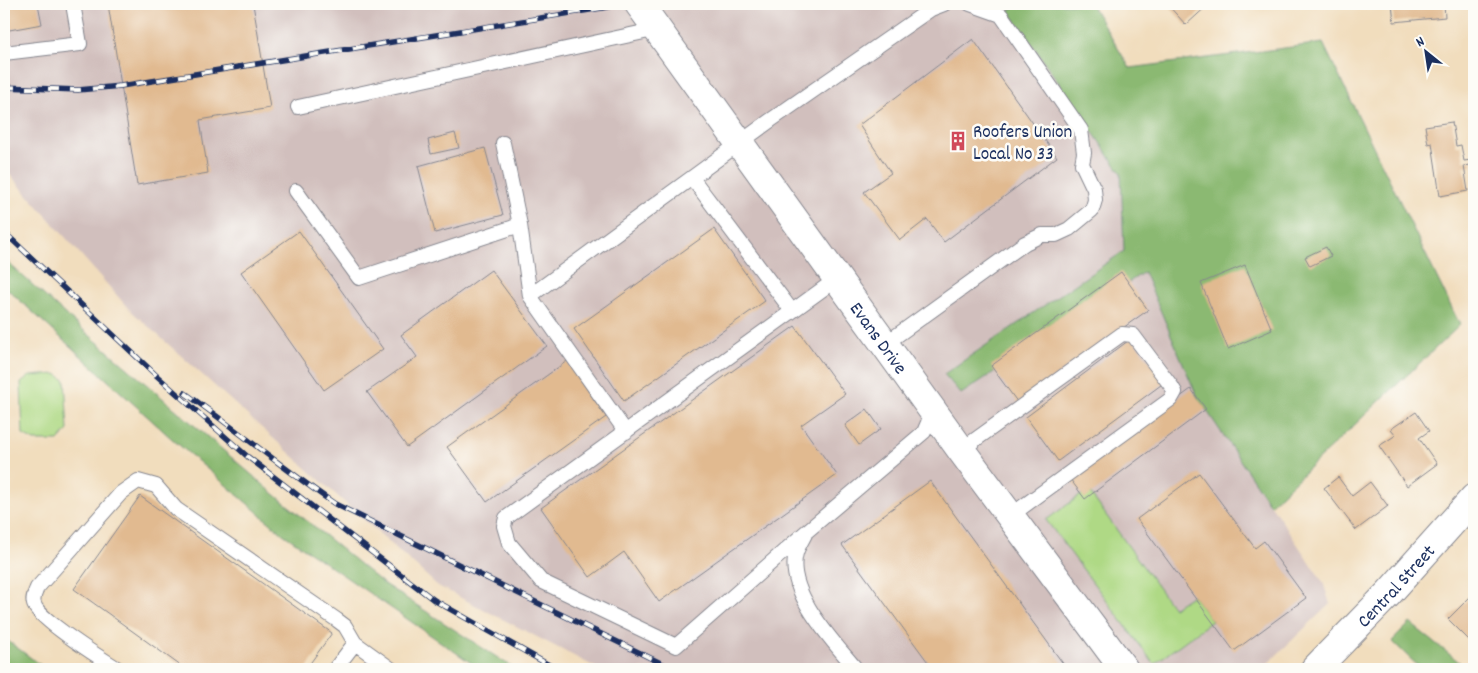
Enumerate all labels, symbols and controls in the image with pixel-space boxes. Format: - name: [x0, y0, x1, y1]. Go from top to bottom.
- north arrow: [1400, 28, 1450, 78]
- text: N: [1413, 32, 1429, 53]
- place label: Roofers Union Local No 33: [973, 120, 1072, 169]
- building icon: Roofers Union Local No 33: [947, 130, 969, 152]
- street label: Evans Drive: [841, 298, 912, 381]
- street label: Central Street: [1352, 540, 1443, 635]

